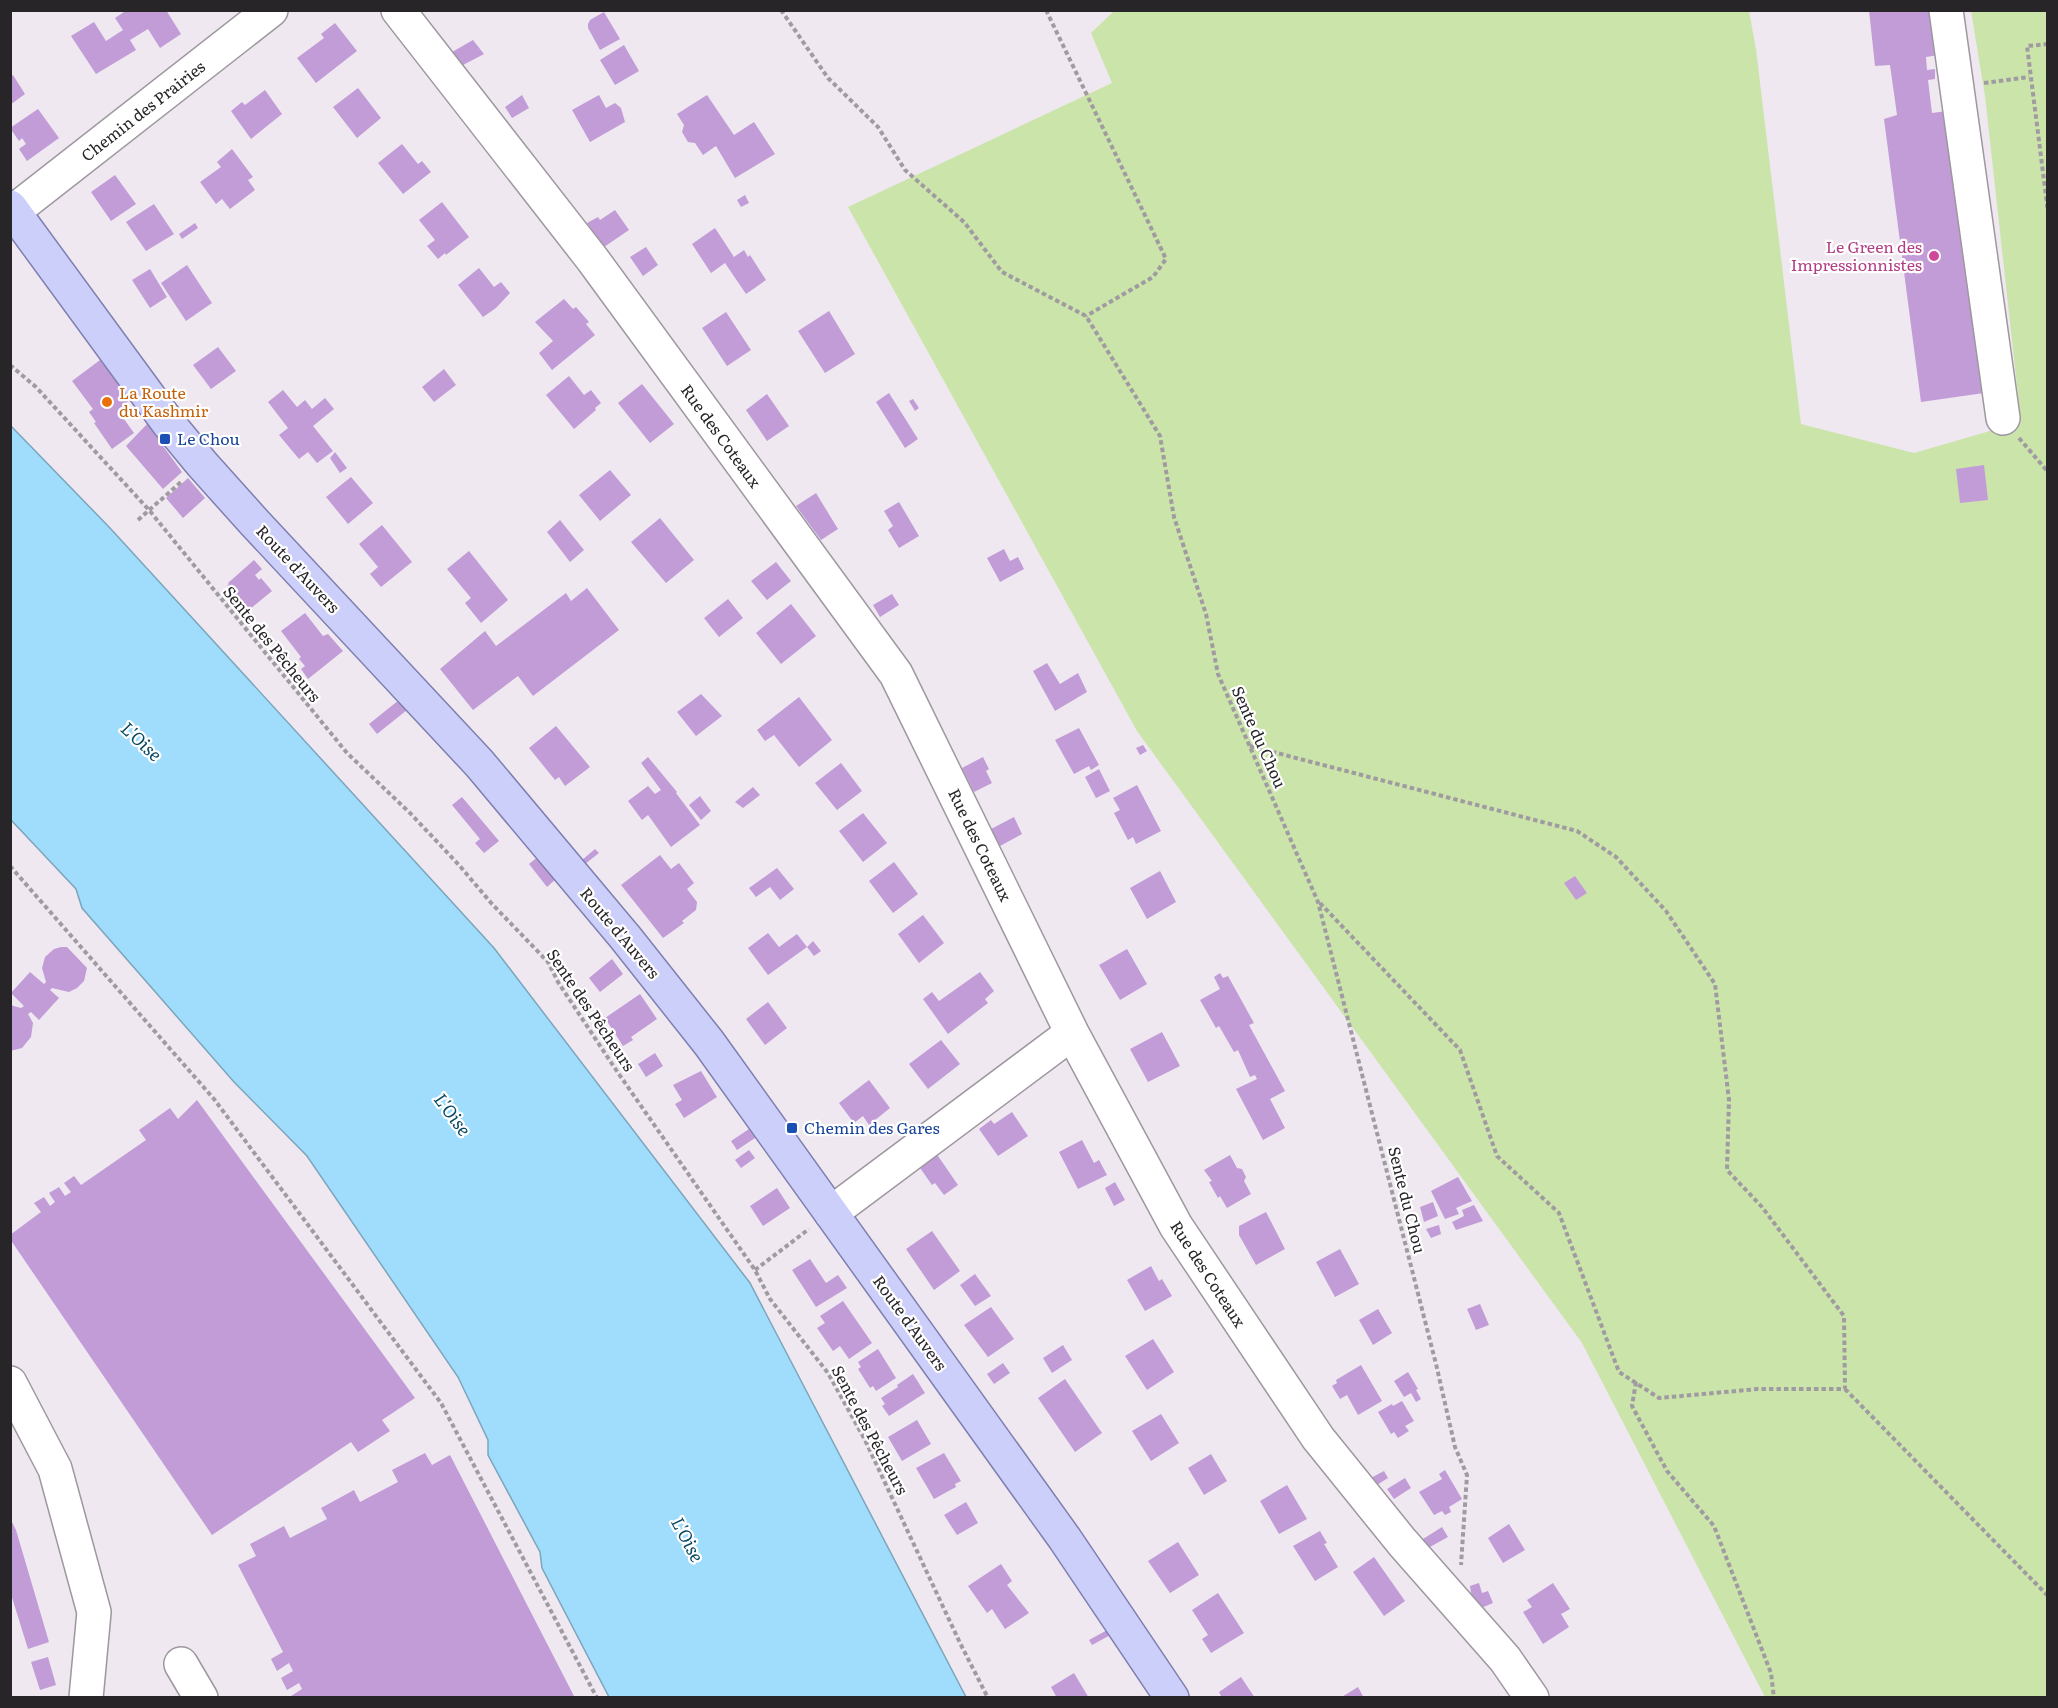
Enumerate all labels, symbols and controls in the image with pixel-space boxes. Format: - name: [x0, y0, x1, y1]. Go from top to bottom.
- street label: Chemin des Prairies: [75, 54, 210, 166]
- place label: Le Green des Impressionnistes: [1791, 234, 1922, 276]
- marker: Le Green des Impressionnistes: [1927, 249, 1941, 263]
- street label: Rue des Coteaux: [676, 379, 768, 493]
- place label: La Route du Kashmir: [119, 380, 209, 422]
- marker: La Route du Kashmir: [100, 395, 114, 409]
- place label: Le Chou: [177, 426, 240, 450]
- marker: Le Chou: [158, 432, 172, 446]
- street label: Route d'Auvers: [251, 519, 346, 618]
- street label: Sente des Pêcheurs: [218, 580, 327, 707]
- street label: Sente du Chou: [1227, 682, 1293, 792]
- water label: L'Oise: [115, 715, 169, 767]
- street label: Rue des Coteaux: [943, 784, 1019, 906]
- street label: Route d'Auvers: [575, 881, 666, 983]
- street label: Sente des Pêcheurs: [542, 943, 642, 1076]
- water label: L'Oise: [428, 1087, 478, 1141]
- place label: Chemin des Gares: [804, 1115, 940, 1139]
- marker: Chemin des Gares: [785, 1121, 799, 1135]
- street label: Sente du Chou: [1383, 1144, 1433, 1256]
- street label: Rue des Coteaux: [1165, 1215, 1253, 1332]
- street label: Route d'Auvers: [868, 1270, 954, 1375]
- street label: Sente des Pêcheurs: [827, 1361, 915, 1498]
- water label: L'Oise: [665, 1512, 711, 1567]

